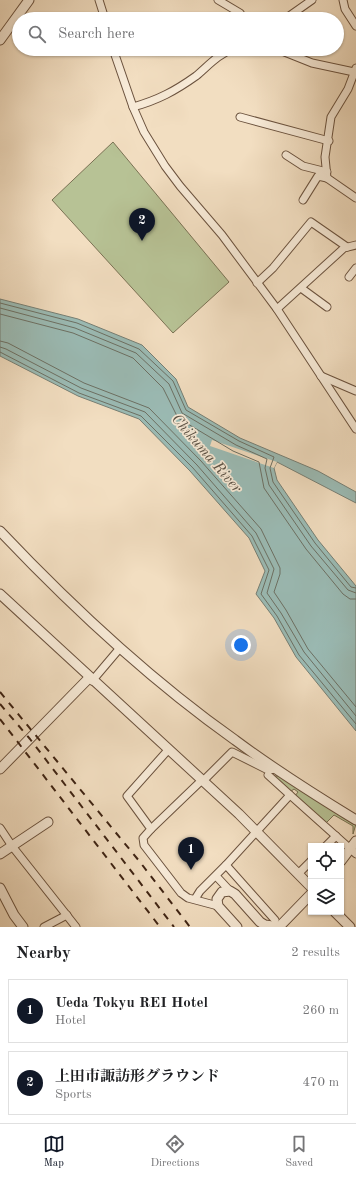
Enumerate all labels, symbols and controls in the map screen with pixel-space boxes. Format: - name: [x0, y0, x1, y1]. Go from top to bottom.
- search box: [12, 12, 344, 56]
- icon: search: [26, 23, 48, 45]
- text: Search here: [58, 27, 135, 42]
- pin: 2: [129, 208, 155, 241]
- water label: Chikuma River: [168, 412, 244, 496]
- your location: [231, 635, 251, 655]
- pin: 1: [178, 837, 204, 870]
- map controls: [308, 843, 344, 915]
- button: locate: [308, 843, 344, 879]
- button: layers: [308, 879, 344, 915]
- text: Nearby: [16, 945, 71, 962]
- text: 2 results: [291, 946, 340, 959]
- text: Ueda Tokyu REI Hotel: [55, 996, 208, 1011]
- text: 1: [26, 1004, 34, 1017]
- text: 260 m: [302, 1004, 339, 1017]
- text: Hotel: [55, 1014, 86, 1027]
- text: 上田市諏訪形グラウンド: [55, 1070, 220, 1085]
- text: 2: [26, 1076, 34, 1089]
- text: 470 m: [302, 1076, 339, 1089]
- text: Sports: [55, 1088, 92, 1101]
- tab: Map: [43, 1133, 65, 1171]
- tab: Directions: [151, 1133, 199, 1171]
- tab: Saved: [285, 1133, 313, 1171]

